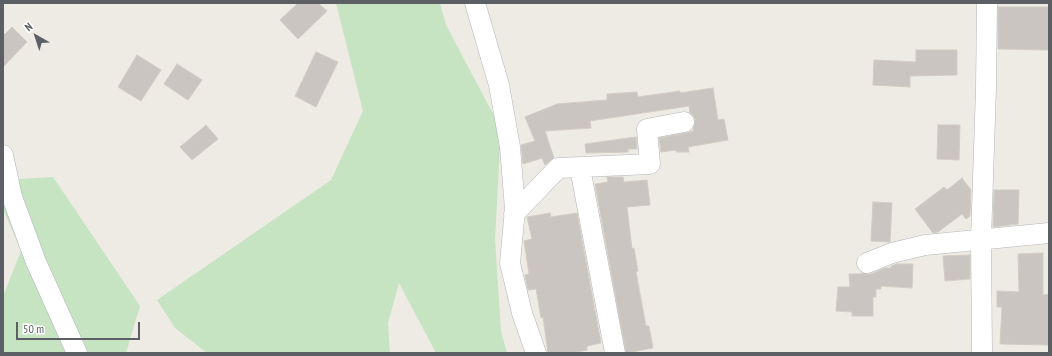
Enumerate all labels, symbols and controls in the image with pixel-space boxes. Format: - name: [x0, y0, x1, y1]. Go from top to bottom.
- north arrow: [16, 16, 56, 56]
- text: N: [22, 19, 35, 34]
- scale bar: [18, 314, 142, 340]
- text: 50 m: [23, 321, 44, 336]

